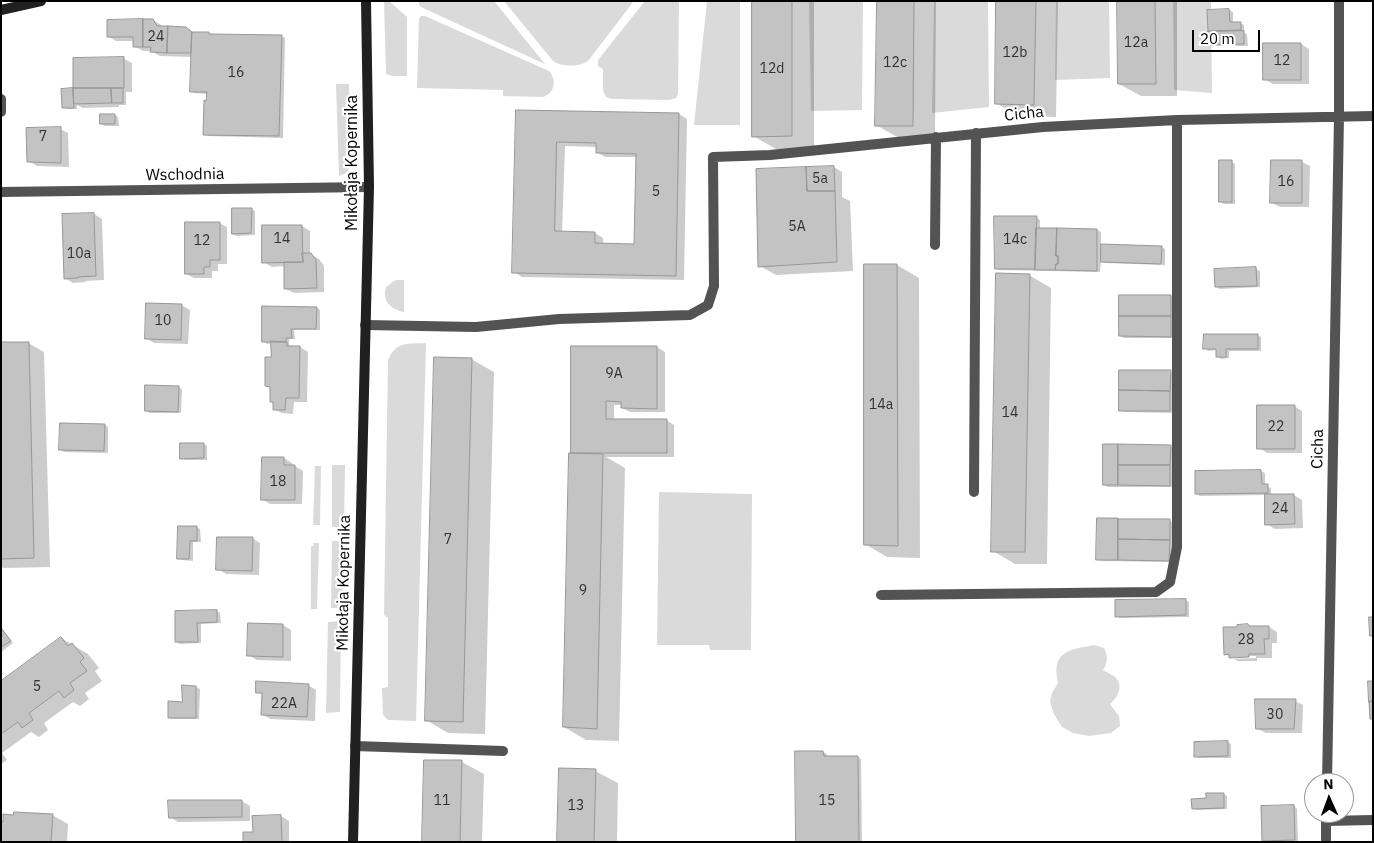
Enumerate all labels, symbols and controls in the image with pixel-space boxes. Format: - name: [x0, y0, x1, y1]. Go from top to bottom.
- scale bar: [1194, 20, 1262, 52]
- house number: 24: [148, 29, 164, 45]
- text: 20 m: [1200, 29, 1235, 48]
- house number: 12a: [1124, 35, 1148, 51]
- house number: 12b: [1003, 45, 1027, 61]
- house number: 12: [1274, 53, 1290, 69]
- house number: 12c: [883, 55, 907, 71]
- house number: 12d: [760, 61, 784, 77]
- house number: 16: [228, 65, 244, 81]
- street label: Mikołaja Kopernika: [342, 95, 362, 231]
- street label: Cicha: [1003, 102, 1045, 126]
- house number: 7: [39, 129, 47, 145]
- street label: Wschodnia: [145, 165, 225, 185]
- house number: 5a: [812, 171, 828, 187]
- house number: 16: [1278, 174, 1294, 190]
- house number: 5: [652, 184, 660, 200]
- house number: 5A: [788, 219, 806, 235]
- house number: 14: [274, 231, 290, 247]
- house number: 14c: [1003, 232, 1027, 248]
- house number: 12: [194, 233, 210, 249]
- house number: 10a: [67, 246, 91, 262]
- house number: 10: [155, 313, 171, 329]
- house number: 9A: [605, 366, 623, 382]
- house number: 14a: [869, 397, 893, 413]
- house number: 14: [1002, 405, 1018, 421]
- house number: 22: [1268, 419, 1284, 435]
- street label: Cicha: [1308, 429, 1328, 469]
- house number: 18: [270, 474, 286, 490]
- house number: 24: [1272, 501, 1288, 517]
- street label: Mikołaja Kopernika: [333, 515, 355, 651]
- house number: 7: [444, 532, 452, 548]
- house number: 9: [579, 583, 587, 599]
- house number: 28: [1238, 632, 1254, 648]
- house number: 5: [33, 679, 41, 695]
- house number: 22A: [271, 696, 297, 712]
- house number: 30: [1267, 707, 1283, 723]
- north arrow: [1304, 773, 1354, 823]
- text: N: [1323, 775, 1334, 793]
- house number: 11: [434, 793, 450, 809]
- house number: 15: [819, 793, 835, 809]
- house number: 13: [568, 798, 584, 814]

